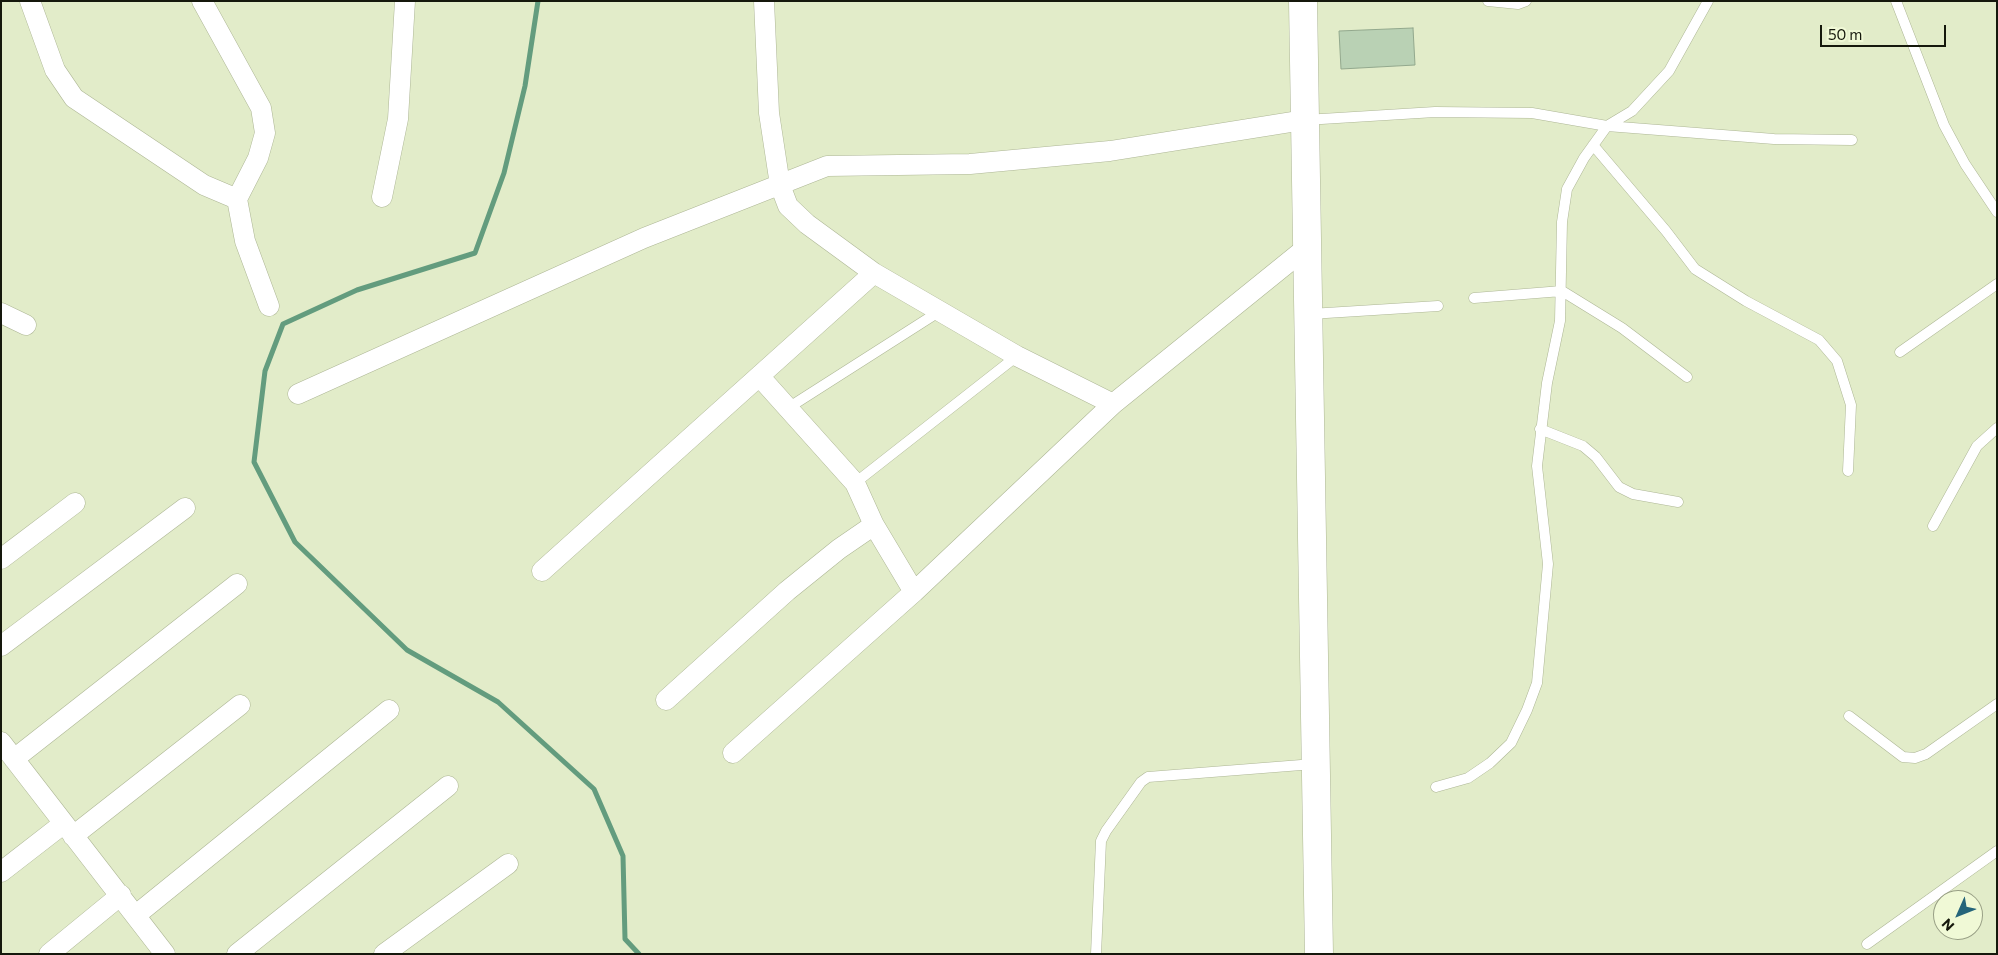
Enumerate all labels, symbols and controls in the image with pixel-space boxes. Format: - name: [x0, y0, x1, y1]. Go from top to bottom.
- scale bar: [1823, 15, 1949, 47]
- text: 50 m: [1828, 25, 1862, 43]
- north arrow: [1933, 890, 1983, 940]
- text: N: [1938, 915, 1957, 935]

